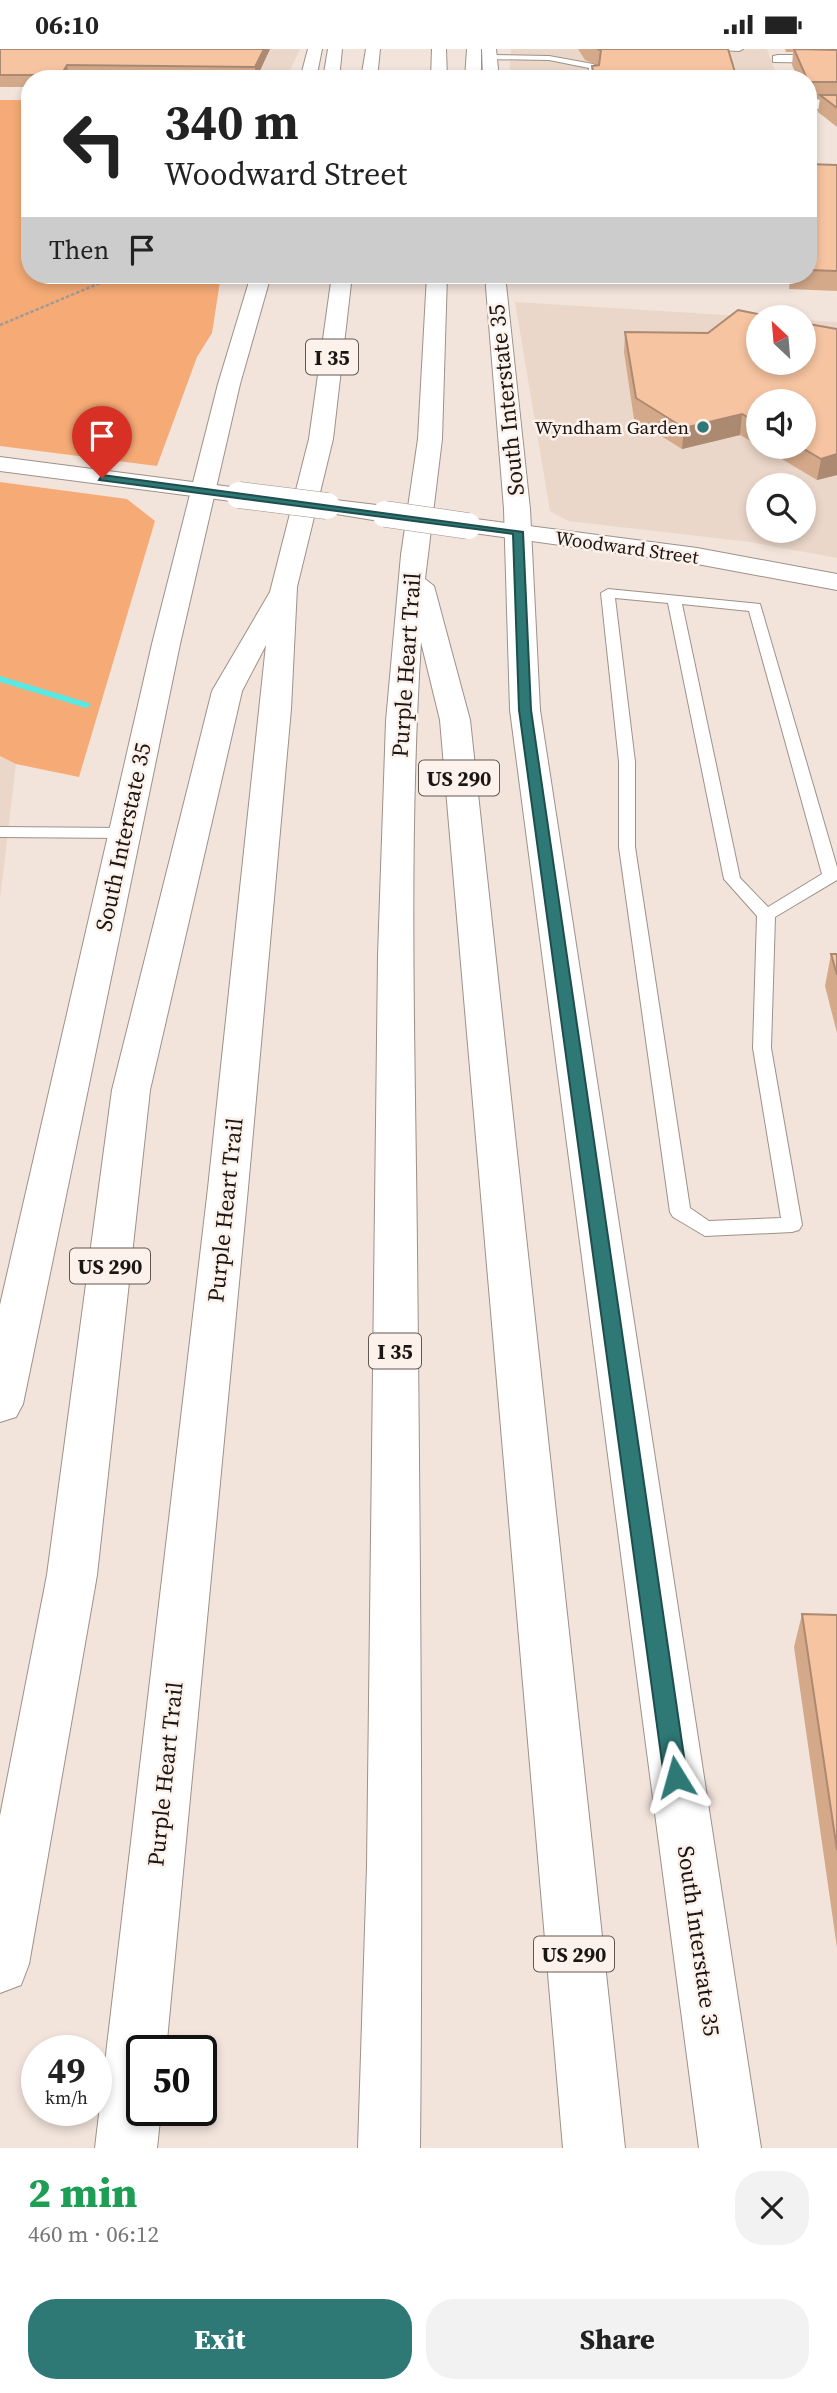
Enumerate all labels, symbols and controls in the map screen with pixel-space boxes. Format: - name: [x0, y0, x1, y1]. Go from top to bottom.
- text: 06:10: [35, 7, 99, 43]
- text: 340 m: [164, 88, 299, 155]
- icon: left: [49, 98, 140, 189]
- text: Woodward Street: [164, 152, 407, 196]
- icon: arrive: [123, 231, 161, 269]
- text: Then: [49, 232, 109, 268]
- street label: South Interstate 35: [480, 303, 532, 497]
- north arrow: [746, 305, 816, 375]
- map controls: [746, 305, 816, 543]
- road number: I 35: [306, 339, 358, 375]
- button: sound: [746, 389, 816, 459]
- pin: [72, 406, 132, 478]
- place label: Wyndham Garden: [535, 414, 689, 440]
- icon: arrive: [83, 417, 121, 455]
- marker: Wyndham Garden: [695, 419, 711, 435]
- button: search: [746, 473, 816, 543]
- street label: Woodward Street: [554, 524, 701, 570]
- street label: Purple Heart Trail: [384, 571, 428, 758]
- street label: South Interstate 35: [87, 740, 159, 934]
- road number: US 290: [419, 761, 499, 795]
- street label: Purple Heart Trail: [199, 1116, 251, 1304]
- road number: US 290: [70, 1249, 150, 1283]
- road number: I 35: [369, 1333, 421, 1369]
- street label: Purple Heart Trail: [139, 1680, 191, 1868]
- position arrow: [639, 1740, 713, 1814]
- street label: South Interstate 35: [670, 1844, 728, 2038]
- road number: US 290: [534, 1937, 614, 1972]
- speed limit sign: 50: [126, 2035, 217, 2126]
- text: 49: [48, 2047, 85, 2095]
- text: km/h: [45, 2085, 88, 2110]
- text: 2 min: [28, 2163, 138, 2221]
- button: close: [735, 2171, 809, 2245]
- text: 460 m · 06:12: [28, 2218, 159, 2250]
- button: Exit: [28, 2299, 412, 2379]
- button: Share: [426, 2299, 809, 2379]

